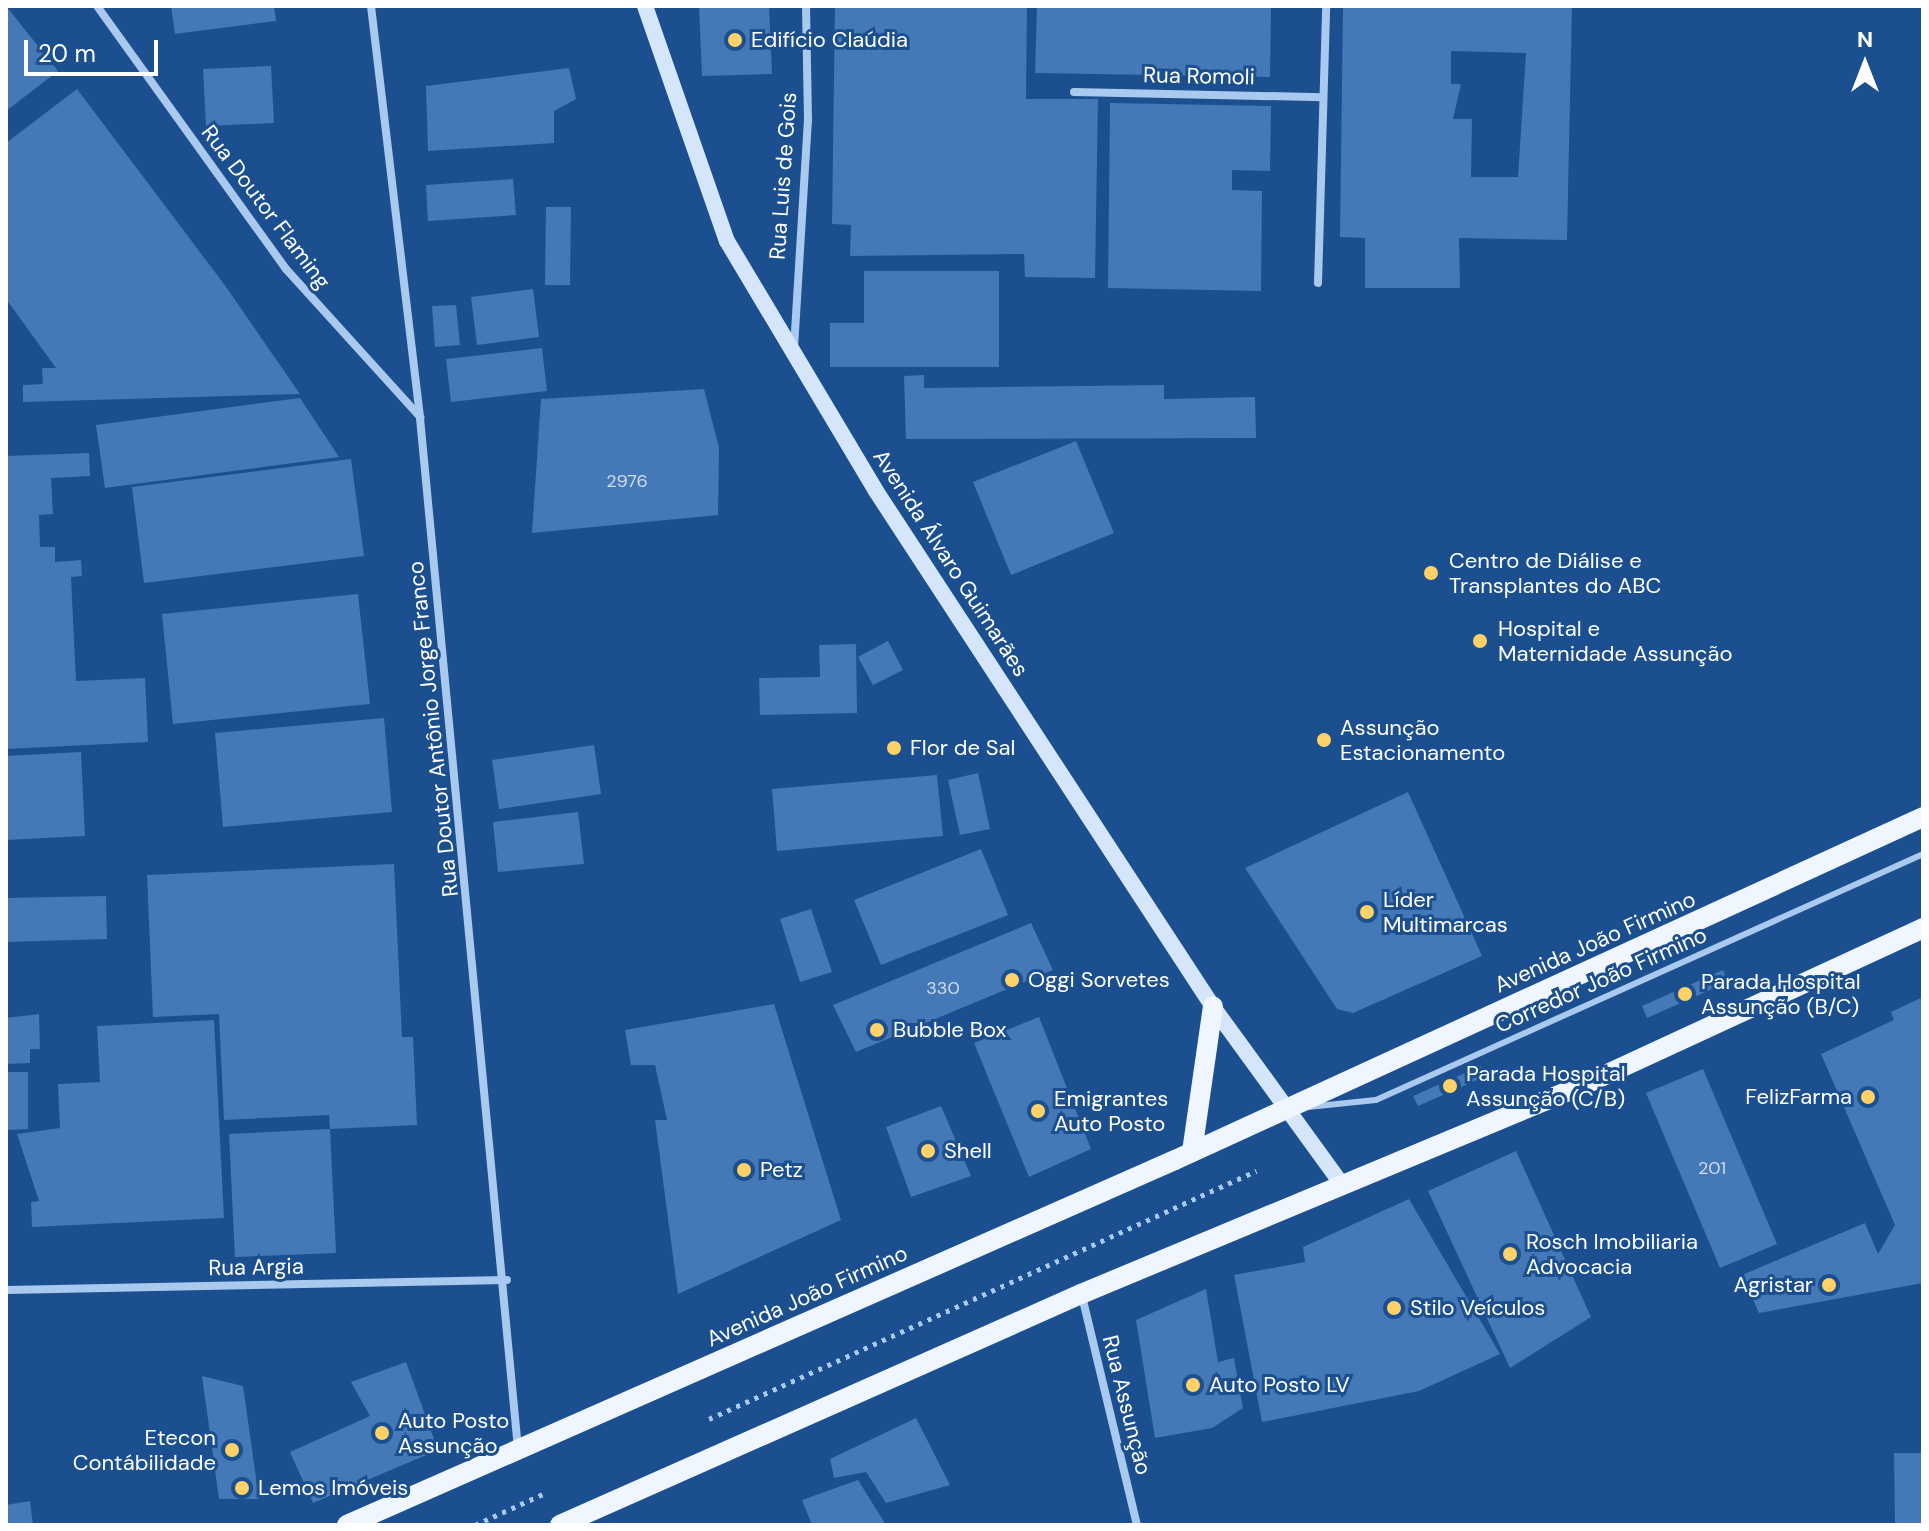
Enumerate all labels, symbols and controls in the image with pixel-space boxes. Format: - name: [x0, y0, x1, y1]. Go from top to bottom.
- scale bar: [28, 24, 162, 74]
- north arrow: [1825, 24, 1905, 104]
- text: N: [1857, 25, 1873, 54]
- place label: Edifício Claúdia: [751, 27, 908, 53]
- marker: Edifício Claúdia: [726, 31, 744, 49]
- text: 20 m: [38, 38, 96, 69]
- street label: Rua Romoli: [1143, 62, 1255, 90]
- street label: Rua Luis de Gois: [764, 91, 802, 261]
- street label: Rua Doutor Flaming: [196, 120, 336, 294]
- street label: Avenida Álvaro Guimarães: [868, 444, 1034, 682]
- house number: 2976: [606, 470, 648, 492]
- place label: Centro de Diálise e Transplantes do ABC: [1449, 547, 1661, 598]
- street label: Rua Doutor Antônio Jorge Franco: [402, 560, 464, 898]
- marker: Centro de Diálise e Transplantes do ABC: [1420, 562, 1442, 584]
- place label: Hospital e Maternidade Assunção: [1498, 615, 1732, 666]
- marker: Hospital e Maternidade Assunção: [1469, 630, 1491, 652]
- place label: Assunção Estacionamento: [1340, 714, 1505, 766]
- marker: Assunção Estacionamento: [1315, 731, 1333, 749]
- place label: Flor de Sal: [910, 735, 1015, 761]
- marker: Flor de Sal: [885, 739, 903, 757]
- place label: Líder Multimarcas: [1383, 886, 1508, 938]
- street label: Avenida João Firmino: [1490, 886, 1700, 998]
- marker: Líder Multimarcas: [1358, 903, 1376, 921]
- street label: Corredor João Firmino: [1491, 921, 1711, 1039]
- place label: Oggi Sorvetes: [1028, 967, 1170, 993]
- place label: Parada Hospital Assunção (B/C): [1701, 968, 1861, 1020]
- marker: Oggi Sorvetes: [1003, 971, 1021, 989]
- house number: 330: [926, 977, 960, 999]
- marker: Parada Hospital Assunção (B/C): [1676, 985, 1694, 1003]
- place label: Bubble Box: [893, 1017, 1006, 1043]
- marker: Bubble Box: [868, 1021, 886, 1039]
- place label: Parada Hospital Assunção (C/B): [1466, 1060, 1626, 1112]
- marker: Parada Hospital Assunção (C/B): [1441, 1077, 1459, 1095]
- place label: FelizFarma: [1745, 1084, 1852, 1110]
- place label: Emigrantes Auto Posto: [1054, 1085, 1168, 1136]
- marker: FelizFarma: [1859, 1088, 1877, 1106]
- marker: Emigrantes Auto Posto: [1029, 1102, 1047, 1120]
- place label: Shell: [944, 1138, 992, 1164]
- marker: Shell: [919, 1142, 937, 1160]
- place label: Petz: [760, 1157, 803, 1183]
- house number: 201: [1698, 1157, 1726, 1179]
- marker: Petz: [735, 1161, 753, 1179]
- place label: Rosch Imobiliaria Advocacia: [1526, 1228, 1698, 1280]
- street label: Avenida João Firmino: [702, 1240, 912, 1352]
- marker: Rosch Imobiliaria Advocacia: [1501, 1245, 1519, 1263]
- street label: Rua Argia: [208, 1253, 304, 1281]
- place label: Agristar: [1733, 1272, 1813, 1298]
- marker: Agristar: [1820, 1276, 1838, 1294]
- place label: Stilo Veículos: [1410, 1295, 1545, 1321]
- marker: Stilo Veículos: [1385, 1299, 1403, 1317]
- street label: Rua Assunção: [1097, 1332, 1157, 1478]
- place label: Auto Posto LV: [1209, 1372, 1350, 1398]
- marker: Auto Posto LV: [1184, 1376, 1202, 1394]
- place label: Auto Posto Assunção: [398, 1407, 509, 1458]
- place label: Etecon Contábilidade: [73, 1424, 216, 1476]
- marker: Auto Posto Assunção: [373, 1424, 391, 1442]
- marker: Etecon Contábilidade: [223, 1441, 241, 1459]
- place label: Lemos Imóveis: [258, 1475, 408, 1501]
- marker: Lemos Imóveis: [233, 1479, 251, 1497]

